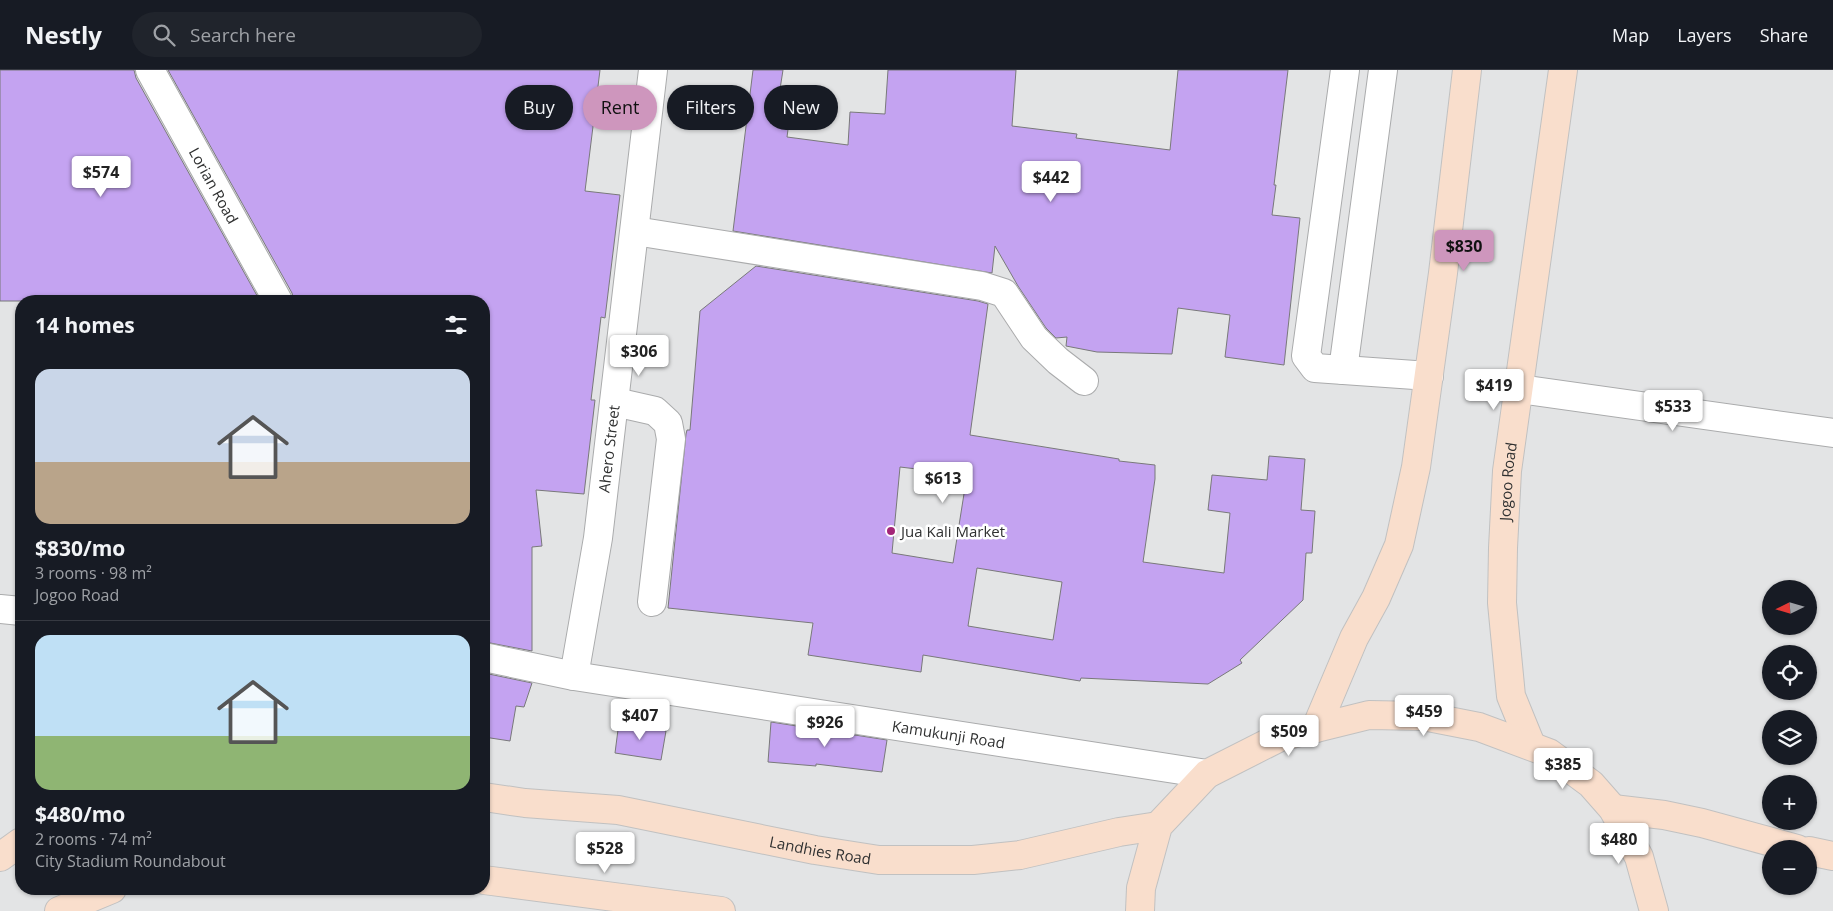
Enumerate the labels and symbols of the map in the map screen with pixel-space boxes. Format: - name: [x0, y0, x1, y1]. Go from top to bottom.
- street label: Lorian Road: [185, 144, 243, 227]
- pin: $574: [71, 156, 131, 198]
- pin: $442: [1021, 160, 1081, 203]
- pin: $830: [1434, 230, 1494, 272]
- pin: $306: [609, 334, 669, 377]
- pin: $419: [1464, 368, 1524, 411]
- pin: $533: [1643, 390, 1703, 432]
- street label: Ahero Street: [593, 404, 624, 494]
- street label: Jogoo Road: [1494, 441, 1521, 523]
- pin: $613: [913, 462, 973, 504]
- place label: Jua Kali Market: [899, 521, 1005, 541]
- marker: Jua Kali Market: [885, 525, 897, 537]
- north arrow: [1762, 580, 1818, 635]
- pin: $459: [1394, 694, 1454, 737]
- pin: $407: [610, 698, 670, 741]
- pin: $926: [795, 706, 855, 748]
- pin: $509: [1259, 714, 1319, 757]
- street label: Kamukunji Road: [891, 715, 1007, 753]
- pin: $385: [1533, 748, 1593, 790]
- pin: $480: [1589, 822, 1649, 865]
- street label: Landhies Road: [768, 831, 873, 869]
- pin: $528: [575, 832, 635, 874]

